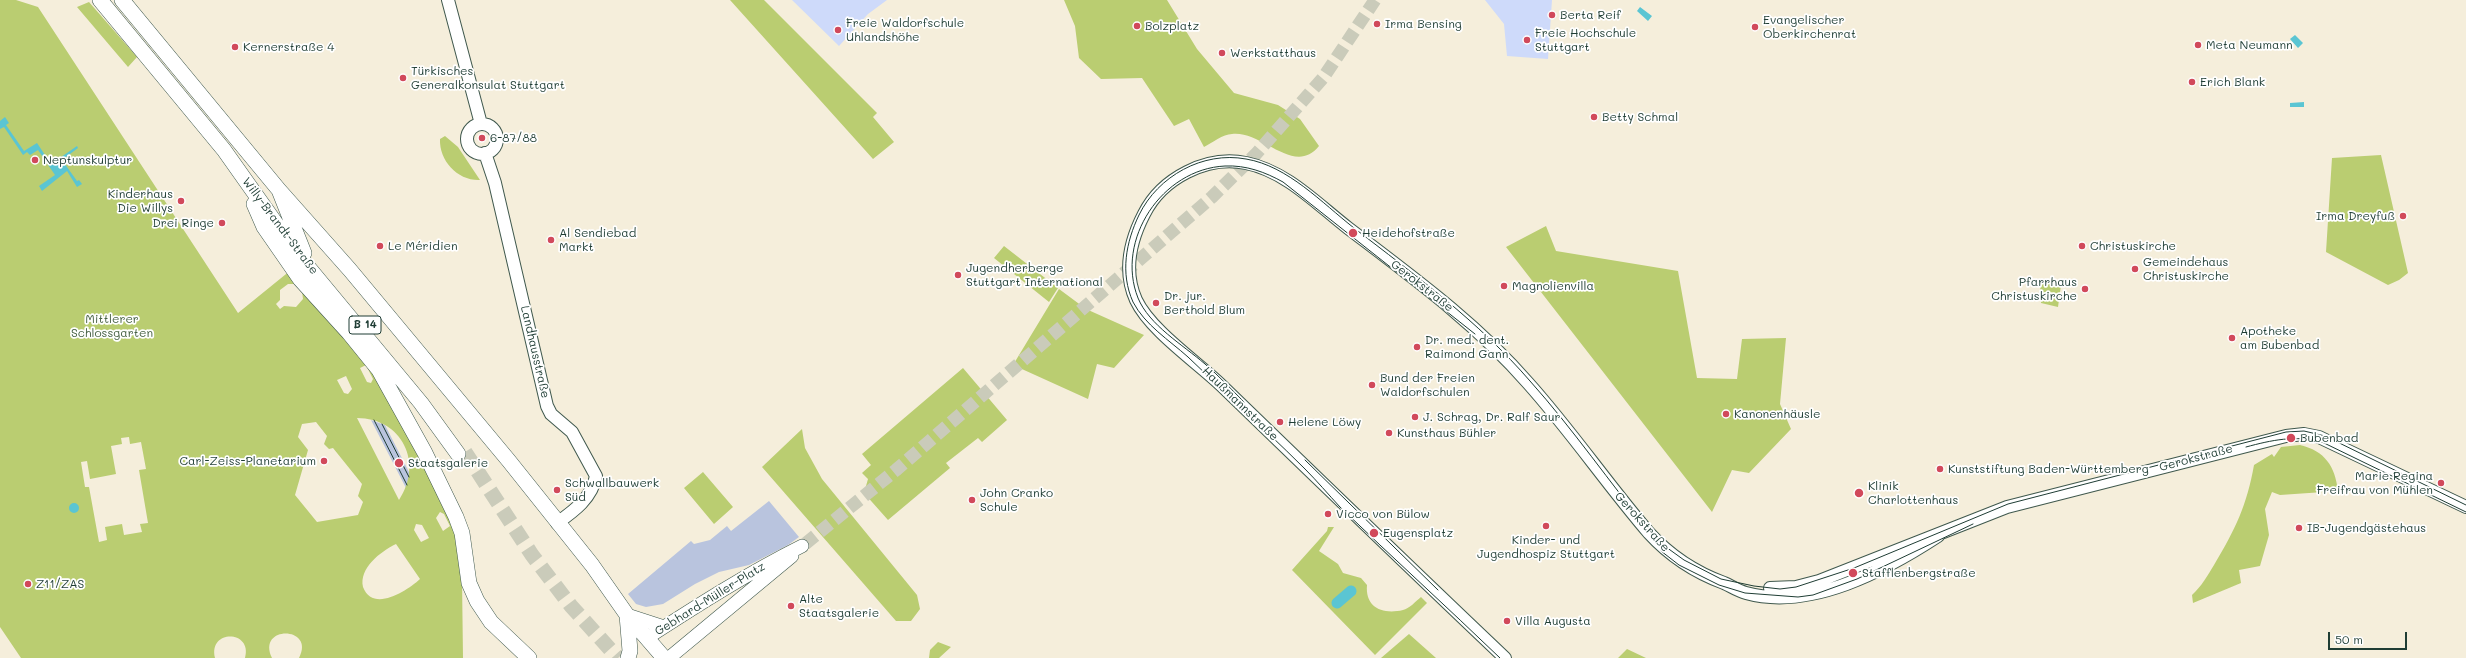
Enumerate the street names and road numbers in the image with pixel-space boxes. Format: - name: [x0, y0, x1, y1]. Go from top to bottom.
- street label: Willy-Brandt-Straße: [239, 175, 321, 277]
- street label: Gerokstraße: [1388, 257, 1456, 315]
- street label: Landhausstraße: [517, 304, 553, 400]
- road number: B 14: [349, 316, 381, 334]
- street label: Haußmannstraße: [1199, 364, 1281, 444]
- street label: Gerokstraße: [2158, 441, 2234, 475]
- street label: Gerokstraße: [1611, 489, 1673, 555]
- street label: Gebhard-Müller-Platz: [652, 559, 768, 639]

